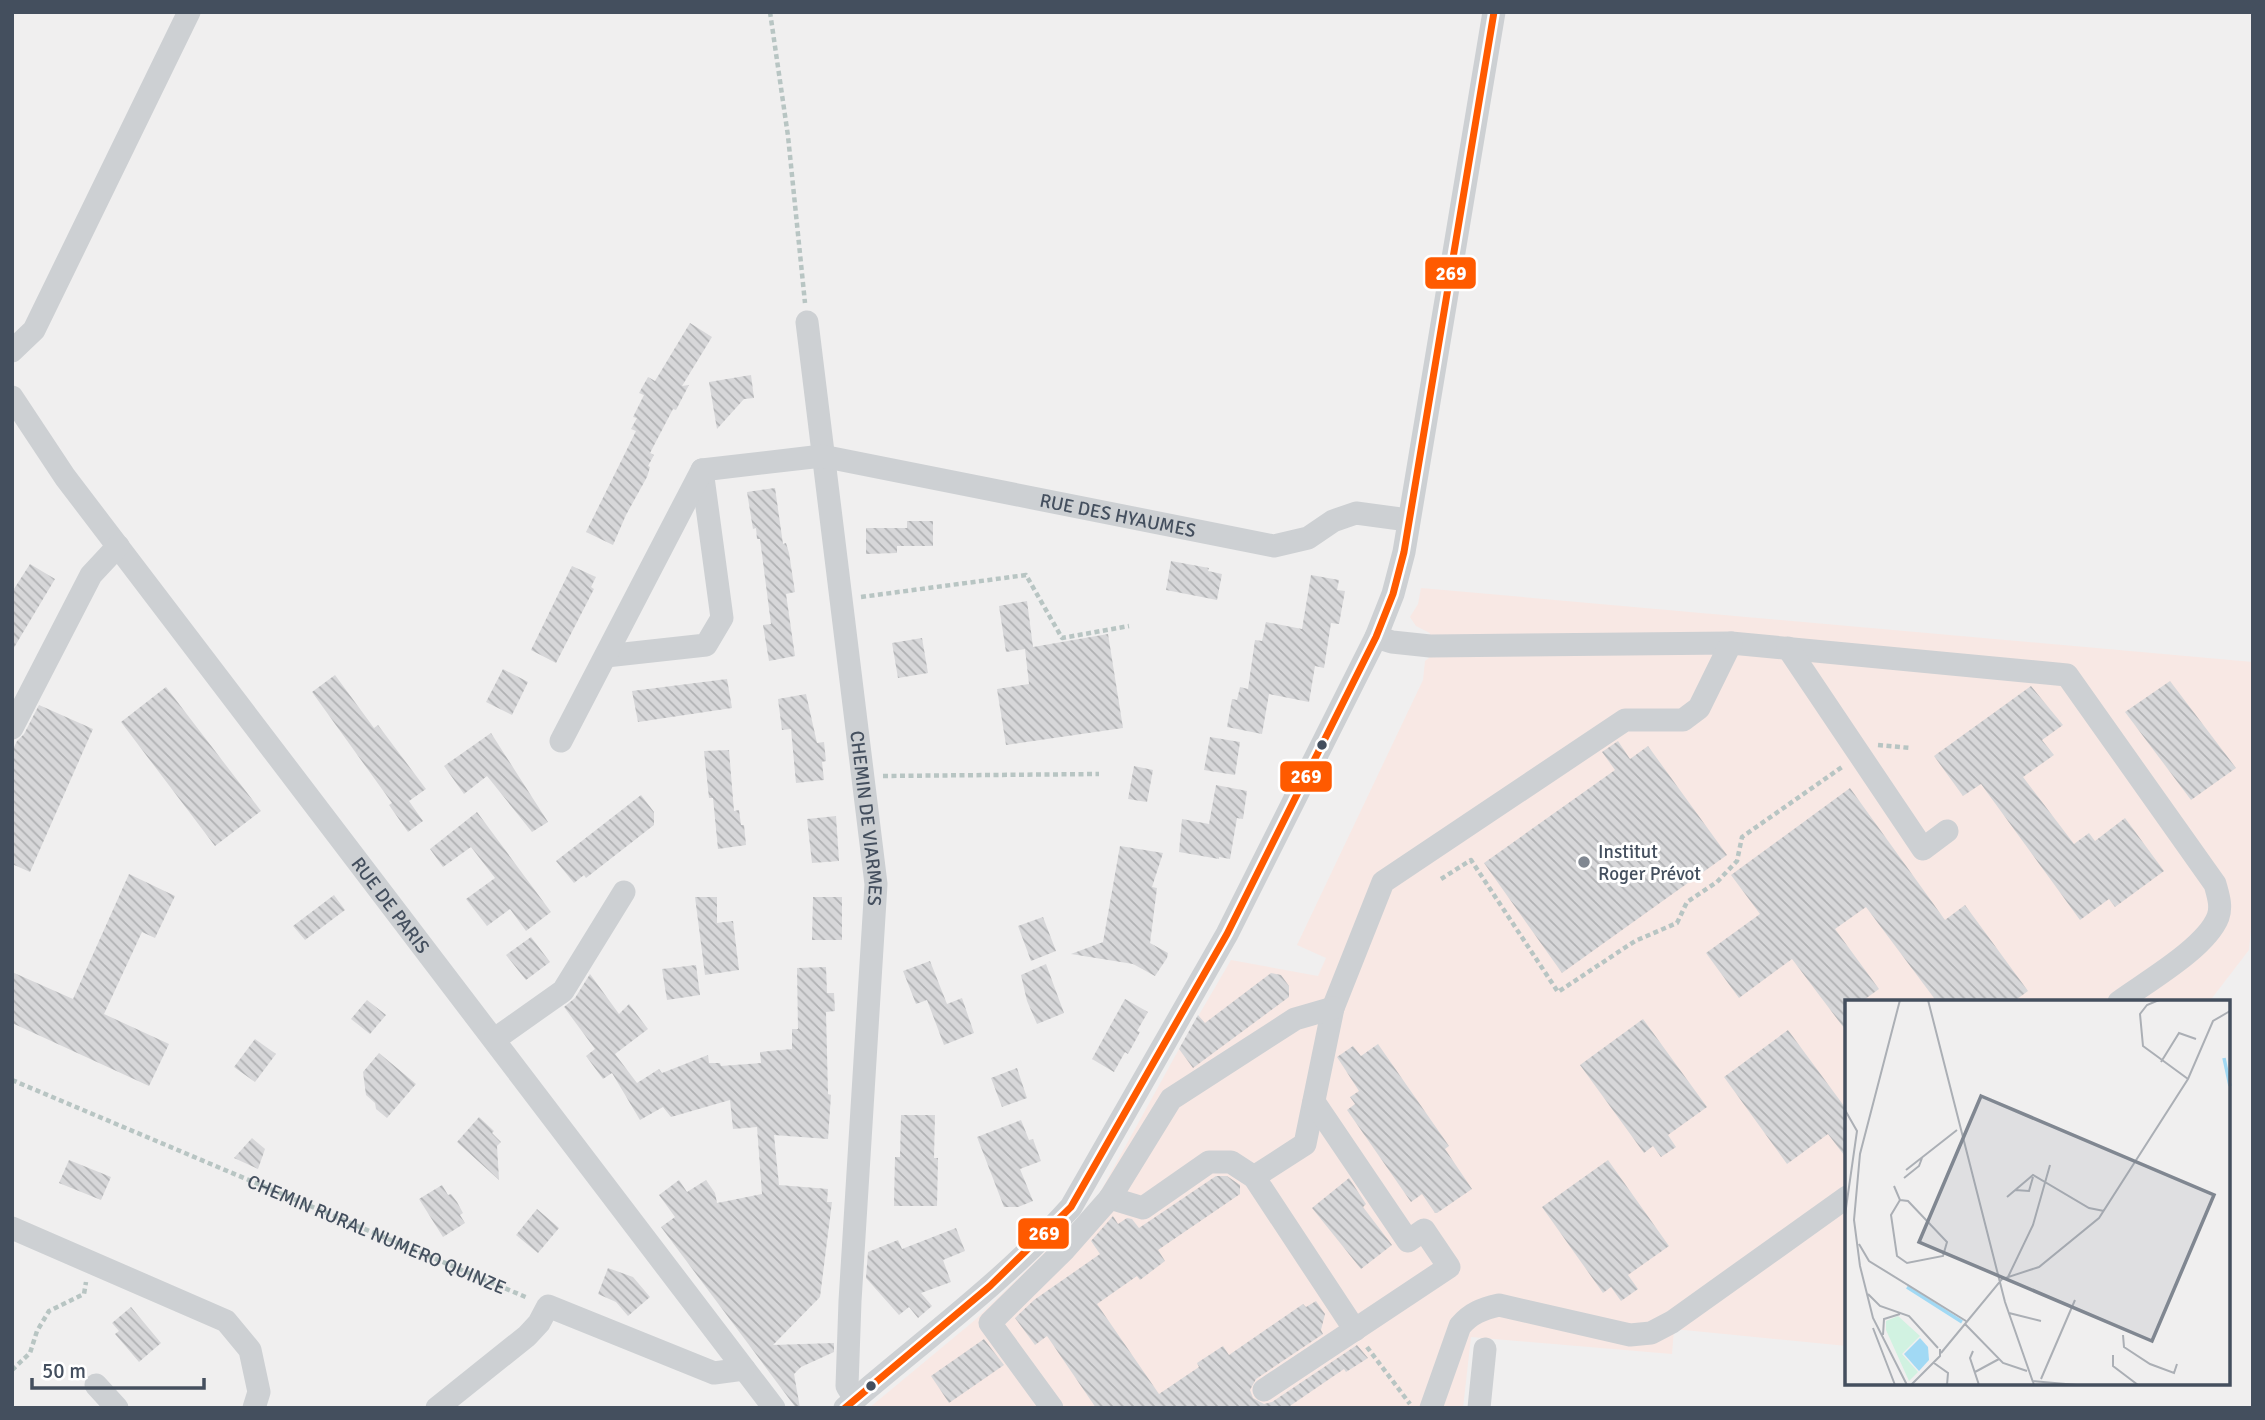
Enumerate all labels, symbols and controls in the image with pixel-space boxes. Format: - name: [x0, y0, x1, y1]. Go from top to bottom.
- line badge: 269: [1424, 256, 1477, 290]
- text: 269: [1436, 262, 1466, 286]
- street label: RUE DES HYAUMES: [1038, 489, 1198, 543]
- street label: CHEMIN DE VIARMES: [844, 729, 887, 907]
- unlabelled marker: [1315, 738, 1329, 752]
- line badge: 269: [1279, 760, 1333, 793]
- text: 269: [1291, 765, 1321, 789]
- place label: Institut Roger Prévot: [1598, 840, 1701, 886]
- street label: RUE DE PARIS: [346, 853, 435, 959]
- marker: Institut Roger Prévot: [1576, 854, 1592, 870]
- inset map: [1845, 1000, 2230, 1385]
- street label: CHEMIN RURAL NUMERO QUINZE: [243, 1170, 509, 1300]
- line badge: 269: [1017, 1217, 1070, 1250]
- text: 269: [1029, 1222, 1059, 1246]
- scale bar: [32, 1346, 203, 1390]
- text: 50 m: [42, 1358, 86, 1384]
- unlabelled marker: [864, 1379, 878, 1393]

